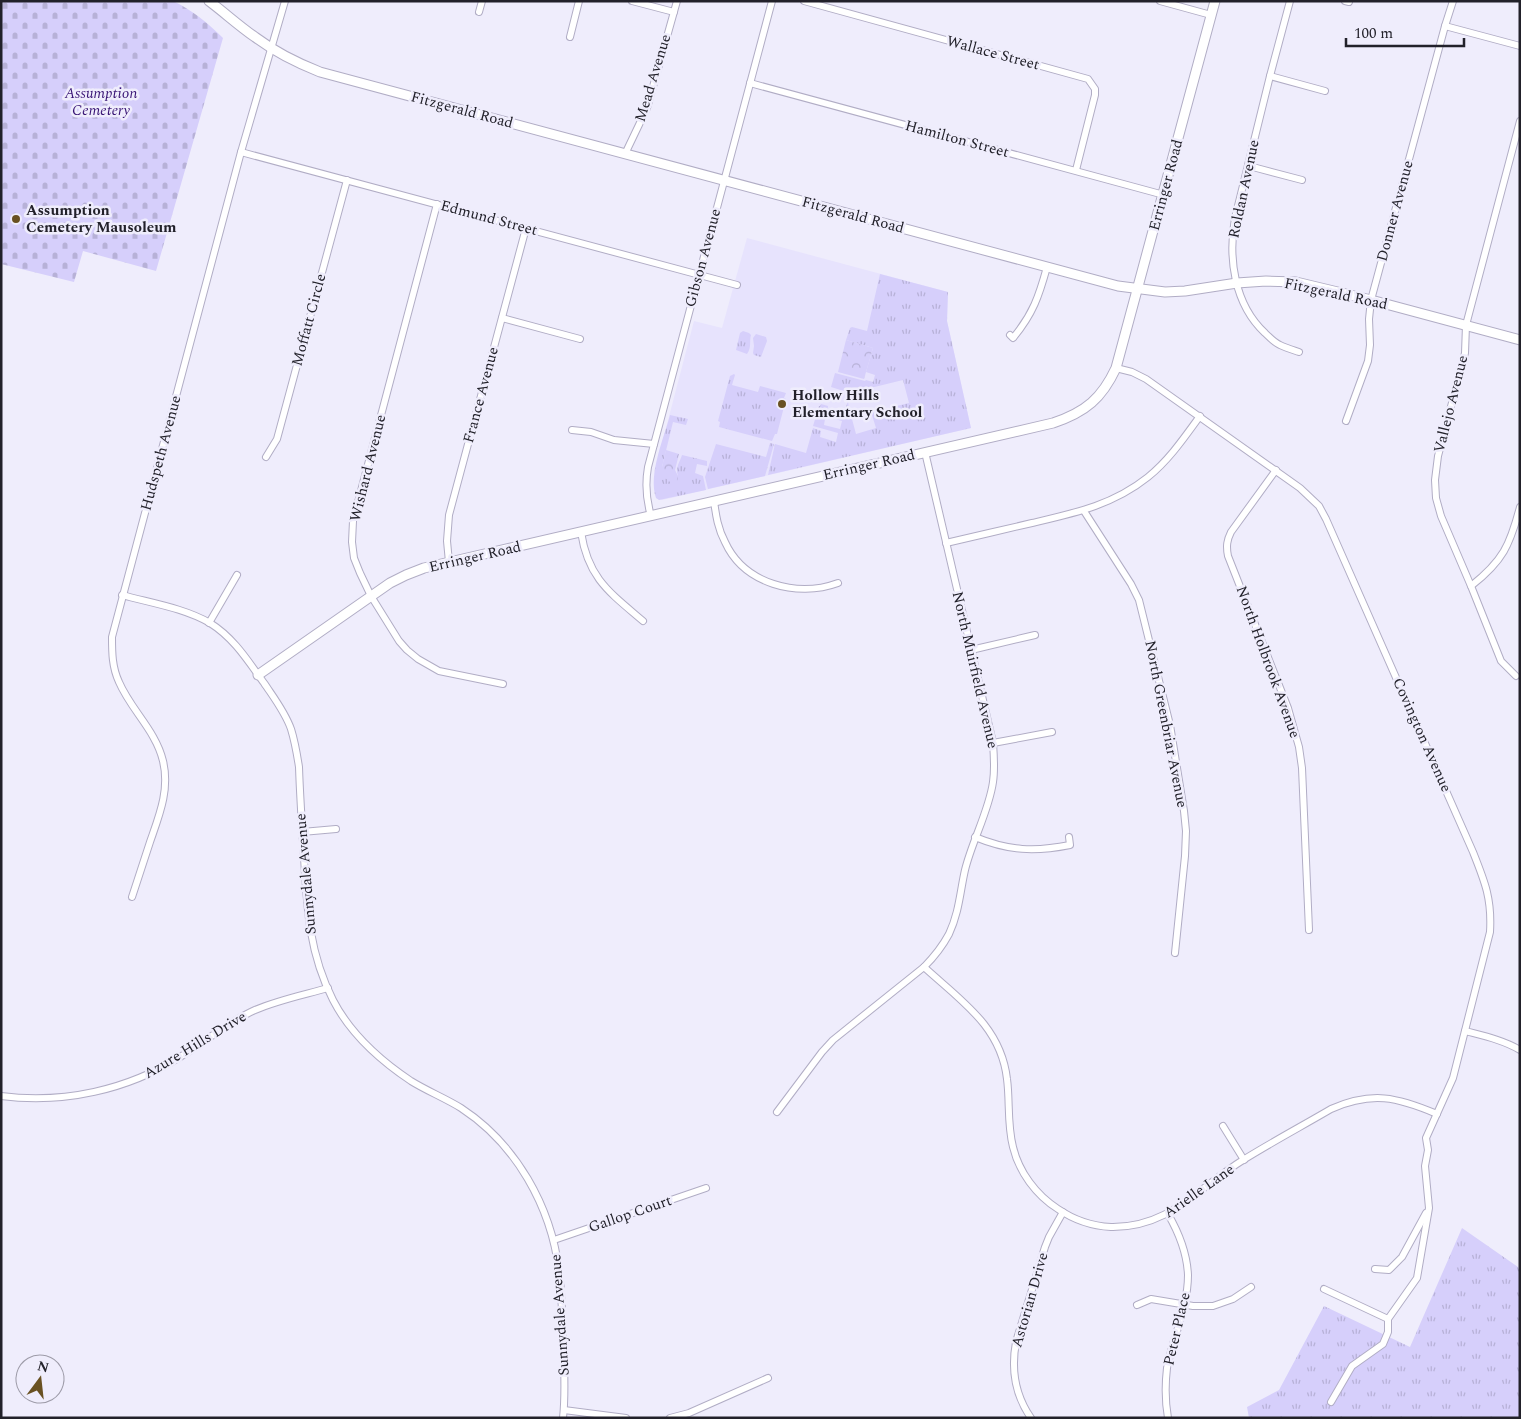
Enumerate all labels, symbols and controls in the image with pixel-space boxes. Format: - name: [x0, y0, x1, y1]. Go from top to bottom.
- scale bar: [1346, 15, 1464, 47]
- text: 100 m: [1354, 22, 1393, 45]
- street label: Wallace Street: [944, 30, 1042, 76]
- street label: Mead Avenue: [629, 31, 677, 125]
- park label: Assumption Cemetery: [64, 82, 137, 122]
- street label: Fitzgerald Road: [408, 85, 516, 135]
- street label: Hamilton Street: [903, 114, 1011, 164]
- street label: Erringer Road: [1143, 137, 1189, 233]
- street label: Roldan Avenue: [1222, 138, 1266, 240]
- street label: Donner Avenue: [1370, 158, 1420, 264]
- street label: Fitzgerald Road: [799, 190, 907, 240]
- street label: Edmund Street: [438, 194, 540, 242]
- place label: Assumption Cemetery Mausoleum: [26, 199, 177, 239]
- street label: Gibson Avenue: [679, 206, 727, 310]
- marker: Assumption Cemetery Mausoleum: [10, 213, 22, 225]
- street label: Moffatt Circle: [286, 271, 332, 369]
- street label: Fitzgerald Road: [1282, 272, 1390, 316]
- street label: France Avenue: [457, 344, 505, 446]
- street label: Vallejo Avenue: [1428, 353, 1474, 455]
- place label: Hollow Hills Elementary School: [792, 384, 923, 424]
- street label: Hudspeth Avenue: [135, 393, 187, 513]
- marker: Hollow Hills Elementary School: [776, 398, 788, 410]
- street label: Wishard Avenue: [344, 412, 392, 524]
- street label: Erringer Road: [821, 443, 917, 487]
- street label: Erringer Road: [427, 535, 523, 579]
- street label: North Holbrook Avenue: [1230, 583, 1306, 741]
- street label: North Muirfield Avenue: [946, 589, 1004, 751]
- street label: North Greenbriar Avenue: [1138, 638, 1194, 810]
- street label: Covington Avenue: [1386, 674, 1458, 796]
- street label: Sunnydale Avenue: [289, 812, 323, 936]
- street label: Azure Hills Drive: [139, 1005, 251, 1085]
- street label: Arielle Lane: [1159, 1158, 1239, 1224]
- street label: Gallop Court: [585, 1189, 675, 1239]
- street label: Astorian Drive: [1005, 1250, 1055, 1350]
- street label: Sunnydale Avenue: [544, 1254, 576, 1376]
- street label: Peter Place: [1157, 1290, 1197, 1368]
- north arrow: [15, 1354, 65, 1404]
- text: N: [35, 1355, 51, 1379]

